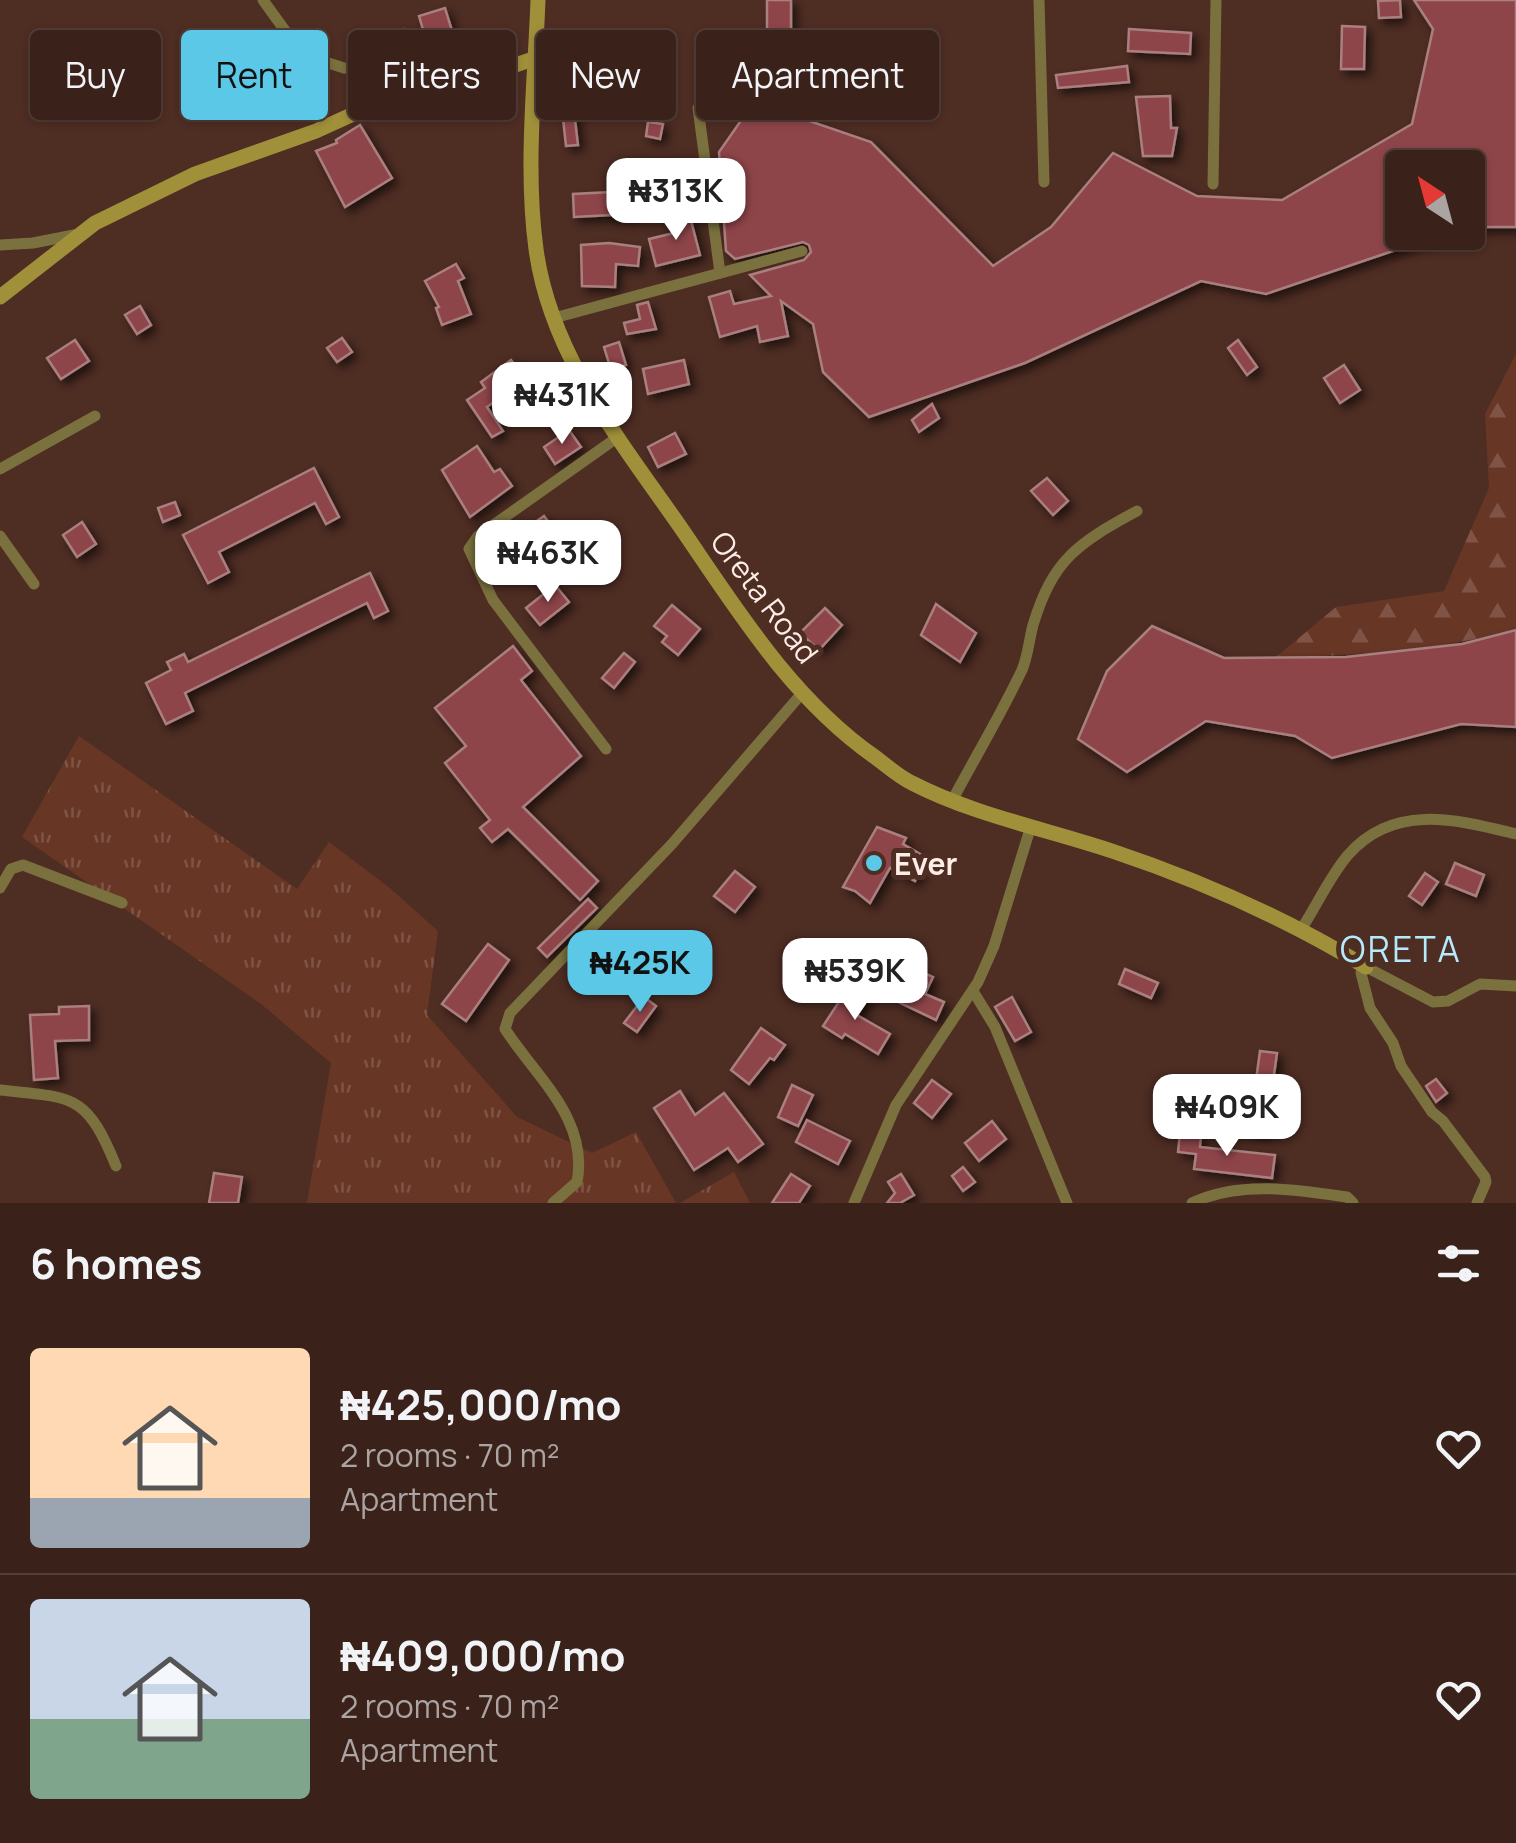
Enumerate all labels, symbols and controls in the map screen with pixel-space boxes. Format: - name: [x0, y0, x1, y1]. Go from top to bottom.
- chip: Buy: [30, 30, 161, 120]
- chip: Rent: [181, 30, 328, 120]
- chip: Filters: [348, 30, 516, 120]
- chip: New: [536, 30, 676, 120]
- chip: Apartment: [696, 30, 939, 120]
- north arrow: [1385, 150, 1485, 250]
- map controls: [1385, 150, 1485, 250]
- pin: ₦313K: [606, 158, 746, 243]
- text: ₦313K: [628, 168, 724, 212]
- pin: ₦431K: [492, 362, 632, 447]
- text: ₦431K: [514, 372, 610, 416]
- pin: ₦463K: [478, 520, 618, 605]
- street label: Oreta Road: [702, 523, 828, 671]
- text: ₦463K: [497, 530, 599, 574]
- place label: Ever: [894, 843, 958, 884]
- marker: Ever: [863, 852, 885, 874]
- district label: ORETA: [1340, 925, 1462, 973]
- pin: ₦425K: [570, 930, 710, 1015]
- pin: ₦539K: [785, 938, 925, 1023]
- text: ₦425K: [589, 940, 691, 984]
- text: ₦539K: [804, 948, 906, 992]
- pin: ₦409K: [1157, 1074, 1297, 1159]
- text: ₦409K: [1175, 1084, 1279, 1128]
- text: 6 homes: [30, 1234, 202, 1292]
- icon: filters: [1431, 1236, 1486, 1291]
- text: ₦425,000/mo: [340, 1375, 621, 1433]
- icon: home: [110, 1388, 230, 1508]
- icon: heart: [1431, 1421, 1486, 1476]
- text: 2 rooms · 70 m²: [340, 1433, 560, 1477]
- text: Apartment: [340, 1477, 498, 1521]
- text: ₦409,000/mo: [340, 1626, 625, 1684]
- icon: home: [110, 1639, 230, 1759]
- icon: heart: [1431, 1672, 1486, 1727]
- text: 2 rooms · 70 m²: [340, 1684, 560, 1728]
- text: Apartment: [340, 1728, 498, 1772]

